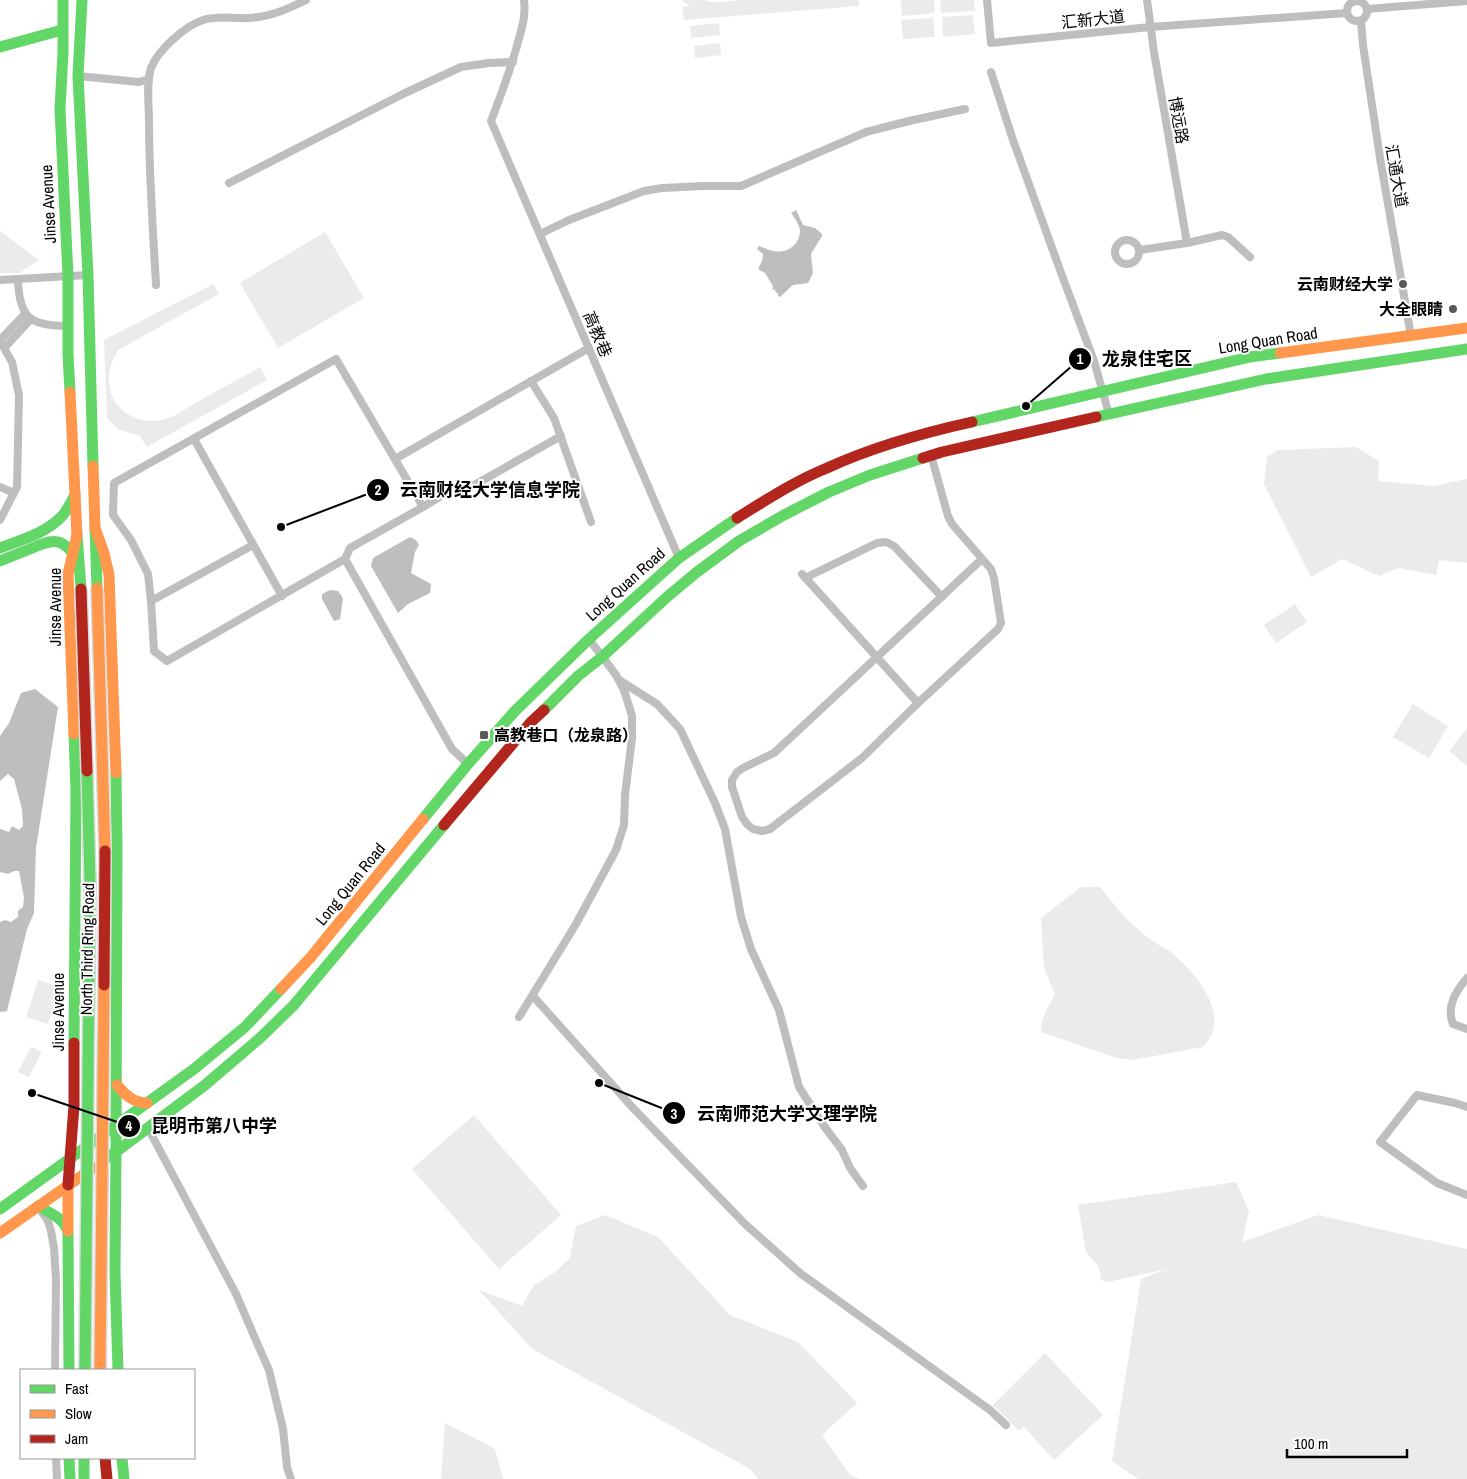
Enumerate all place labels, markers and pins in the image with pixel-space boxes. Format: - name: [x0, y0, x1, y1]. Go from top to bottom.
- place label: 云南财经大学: [1297, 273, 1393, 295]
- marker: 云南财经大学: [1397, 278, 1409, 290]
- place label: 大全眼睛: [1379, 298, 1443, 320]
- marker: 大全眼睛: [1447, 303, 1459, 315]
- callout: 龙泉住宅区: [1067, 342, 1202, 375]
- callout: 云南财经大学信息学院: [365, 473, 590, 506]
- place label: 高教巷口（龙泉路）: [494, 724, 638, 746]
- marker: 高教巷口（龙泉路）: [478, 729, 490, 741]
- callout: 云南师范大学文理学院: [662, 1097, 887, 1130]
- callout: 昆明市第八中学: [116, 1109, 287, 1142]

